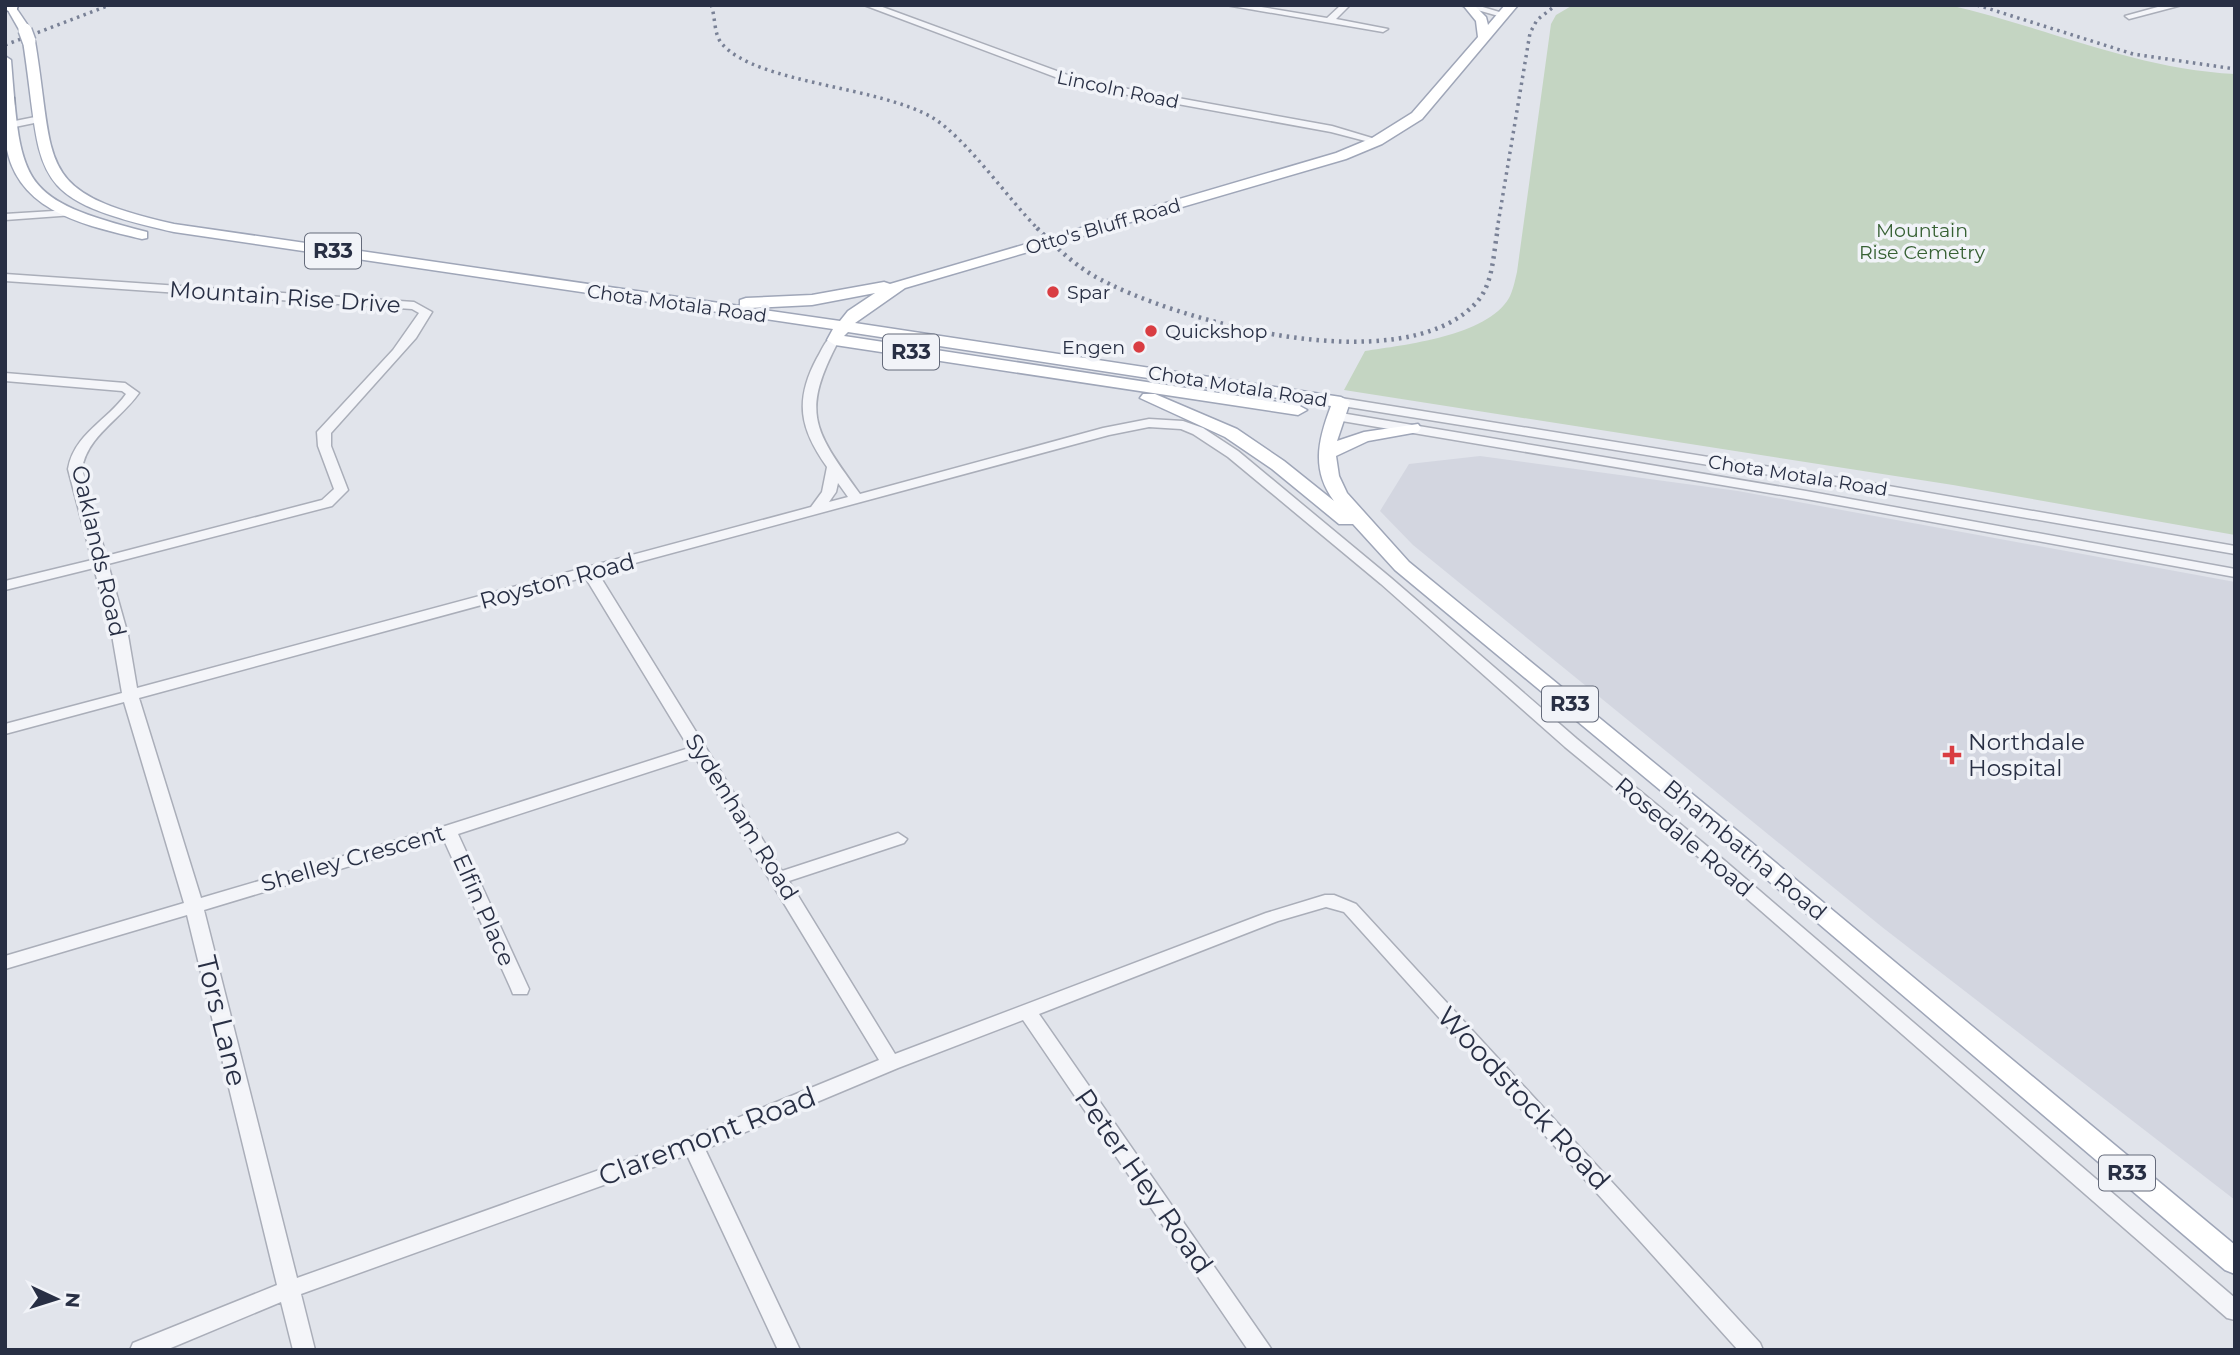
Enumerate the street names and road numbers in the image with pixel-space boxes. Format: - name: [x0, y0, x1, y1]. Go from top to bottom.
- street label: Lincoln Road: [1055, 65, 1181, 114]
- street label: Otto's Bluff Road: [1023, 193, 1183, 260]
- road number: R33: [305, 233, 361, 268]
- street label: Mountain Rise Drive: [168, 275, 402, 319]
- street label: Chota Motala Road: [586, 279, 768, 328]
- road number: R33: [883, 334, 939, 370]
- street label: Chota Motala Road: [1147, 361, 1329, 412]
- street label: Chota Motala Road: [1707, 450, 1889, 501]
- street label: Oaklands Road: [66, 463, 132, 639]
- street label: Royston Road: [476, 547, 638, 615]
- road number: R33: [1542, 686, 1598, 722]
- street label: Sydenham Road: [680, 729, 804, 905]
- street label: Rosedale Road: [1609, 771, 1759, 903]
- street label: Bhambatha Road: [1658, 774, 1832, 926]
- street label: Shelley Crescent: [258, 818, 448, 898]
- street label: Elfin Place: [447, 850, 521, 970]
- street label: Tors Lane: [189, 952, 255, 1090]
- street label: Woodstock Road: [1430, 999, 1618, 1197]
- street label: Claremont Road: [594, 1079, 820, 1193]
- street label: Peter Hey Road: [1068, 1082, 1220, 1280]
- road number: R33: [2099, 1156, 2155, 1190]

